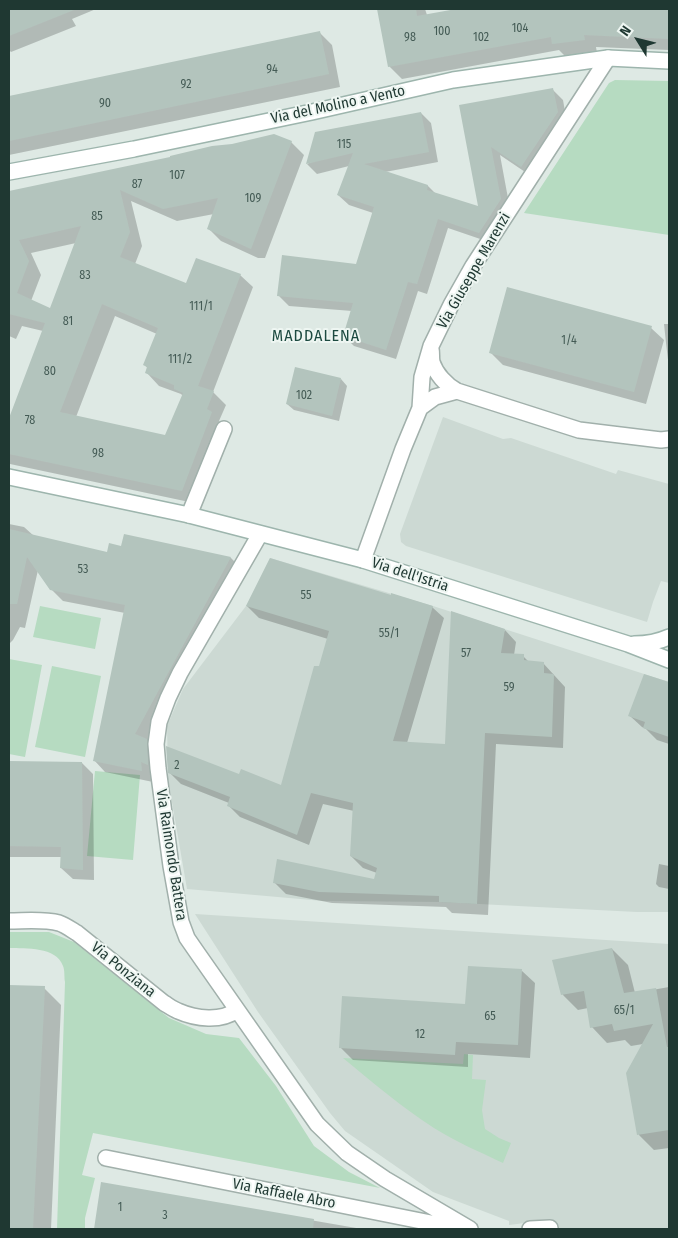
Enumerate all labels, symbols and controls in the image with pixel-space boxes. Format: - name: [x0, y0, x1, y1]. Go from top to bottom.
- north arrow: [613, 15, 663, 65]
- house number: 104: [512, 22, 528, 36]
- text: N: [616, 23, 635, 39]
- house number: 100: [433, 25, 451, 39]
- house number: 98: [404, 31, 416, 45]
- house number: 102: [473, 31, 489, 45]
- house number: 94: [266, 63, 278, 77]
- house number: 92: [181, 78, 191, 92]
- street label: Via del Molino a Vento: [269, 82, 407, 128]
- house number: 90: [99, 97, 111, 111]
- house number: 115: [337, 138, 351, 152]
- house number: 107: [169, 169, 185, 183]
- house number: 87: [132, 178, 142, 192]
- house number: 109: [245, 192, 261, 206]
- house number: 85: [91, 210, 103, 224]
- street label: Via Giuseppe Marenzi: [433, 210, 515, 332]
- house number: 83: [79, 269, 91, 283]
- house number: 111/1: [189, 300, 213, 314]
- house number: 81: [63, 315, 73, 329]
- district label: MADDALENA: [271, 327, 361, 347]
- house number: 1/4: [561, 334, 577, 348]
- house number: 111/2: [168, 353, 192, 367]
- house number: 80: [44, 365, 56, 379]
- house number: 102: [296, 389, 312, 403]
- house number: 78: [25, 414, 35, 428]
- house number: 98: [92, 447, 104, 461]
- street label: Via dell'Istria: [369, 554, 451, 596]
- house number: 53: [78, 563, 88, 577]
- house number: 55: [301, 589, 311, 603]
- house number: 55/1: [379, 627, 399, 641]
- house number: 57: [461, 647, 471, 661]
- house number: 59: [503, 681, 515, 695]
- house number: 2: [174, 759, 180, 773]
- street label: Via Raimondo Battera: [152, 788, 190, 922]
- street label: Via Ponziana: [87, 939, 159, 1001]
- house number: 65/1: [614, 1004, 634, 1018]
- house number: 65: [484, 1010, 496, 1024]
- house number: 12: [415, 1028, 425, 1042]
- street label: Via Raffaele Abro: [231, 1175, 337, 1213]
- house number: 1: [118, 1201, 122, 1215]
- house number: 3: [162, 1209, 168, 1223]

